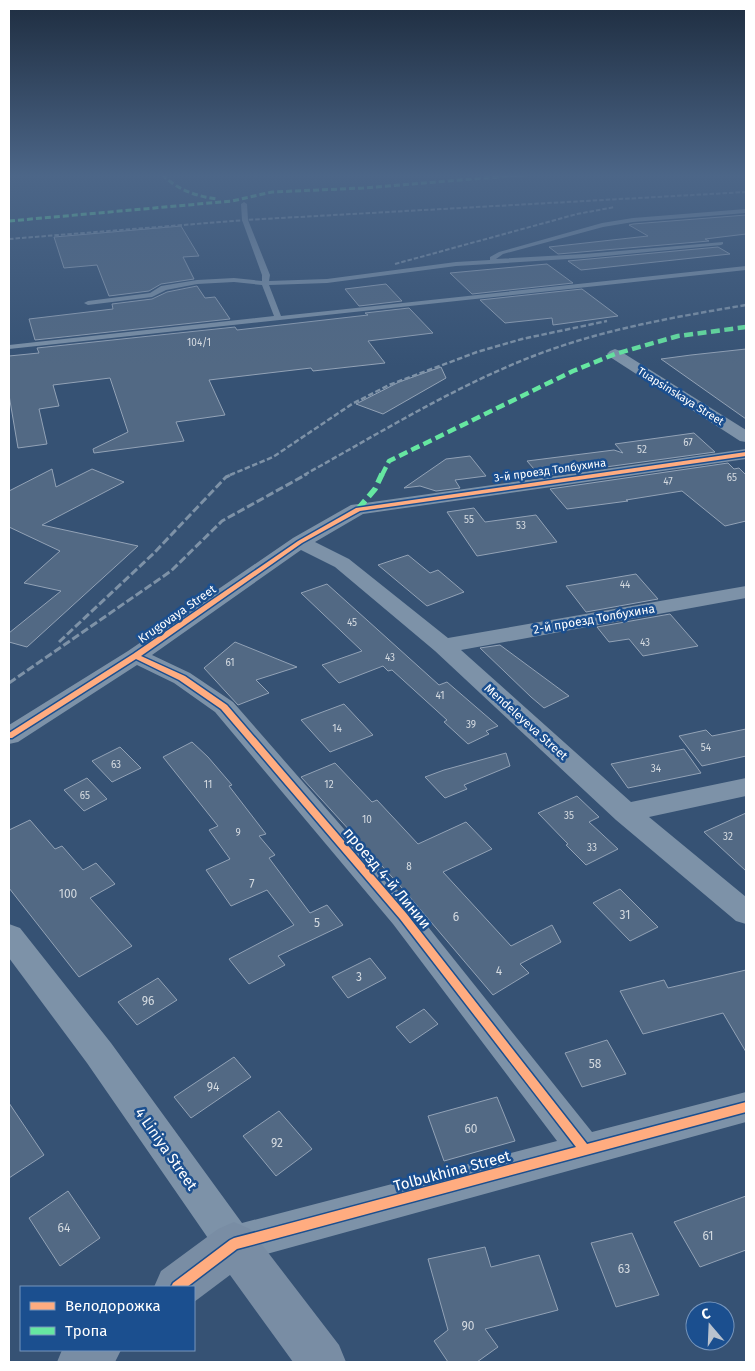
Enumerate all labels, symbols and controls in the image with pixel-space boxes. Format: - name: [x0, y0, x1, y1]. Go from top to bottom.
- house number: 104/1: [187, 337, 211, 349]
- street label: Tuapsinskaya Street: [635, 365, 726, 428]
- house number: 67: [683, 437, 693, 449]
- house number: 52: [637, 444, 647, 456]
- street label: 3-й проезд Толбухина: [493, 456, 607, 485]
- house number: 65: [727, 472, 737, 484]
- house number: 47: [663, 476, 673, 488]
- house number: 55: [464, 514, 474, 526]
- house number: 53: [516, 520, 526, 532]
- house number: 44: [620, 579, 631, 591]
- street label: Krugovaya Street: [135, 582, 219, 646]
- street label: 2-й проезд Толбухина: [532, 601, 656, 637]
- house number: 45: [347, 617, 357, 629]
- house number: 43: [640, 637, 650, 649]
- house number: 43: [385, 652, 395, 664]
- house number: 61: [225, 657, 235, 669]
- street label: Mendeleyeva Street: [482, 681, 571, 763]
- house number: 41: [435, 690, 445, 702]
- house number: 39: [466, 719, 476, 731]
- house number: 14: [332, 723, 343, 735]
- house number: 54: [701, 742, 712, 754]
- house number: 63: [111, 759, 121, 771]
- house number: 34: [651, 763, 662, 775]
- house number: 11: [204, 779, 212, 791]
- house number: 12: [324, 779, 334, 791]
- house number: 65: [80, 790, 90, 802]
- house number: 35: [564, 810, 574, 822]
- house number: 10: [362, 814, 372, 826]
- street label: проезд 4-й Линии: [339, 824, 435, 932]
- house number: 9: [235, 827, 241, 839]
- house number: 32: [723, 831, 733, 843]
- house number: 33: [587, 842, 597, 854]
- house number: 8: [406, 861, 412, 873]
- house number: 7: [249, 877, 255, 891]
- house number: 100: [59, 887, 78, 901]
- house number: 31: [620, 908, 630, 922]
- house number: 6: [453, 910, 459, 924]
- house number: 5: [314, 916, 320, 930]
- house number: 4: [496, 964, 503, 978]
- house number: 3: [356, 970, 362, 984]
- house number: 96: [142, 994, 154, 1008]
- house number: 58: [589, 1057, 602, 1071]
- house number: 94: [207, 1080, 220, 1094]
- street label: 4 Liniya Street: [131, 1104, 201, 1194]
- house number: 60: [464, 1122, 478, 1136]
- house number: 92: [271, 1136, 283, 1150]
- street label: Tolbukhina Street: [392, 1147, 513, 1195]
- house number: 64: [58, 1221, 71, 1235]
- house number: 61: [702, 1229, 714, 1243]
- house number: 63: [618, 1262, 630, 1276]
- legend: [20, 1286, 195, 1351]
- text: Велодорожка: [65, 1297, 161, 1315]
- north arrow: [685, 1301, 735, 1351]
- text: С: [699, 1305, 713, 1324]
- house number: 90: [462, 1319, 475, 1333]
- text: Тропа: [65, 1322, 107, 1340]

